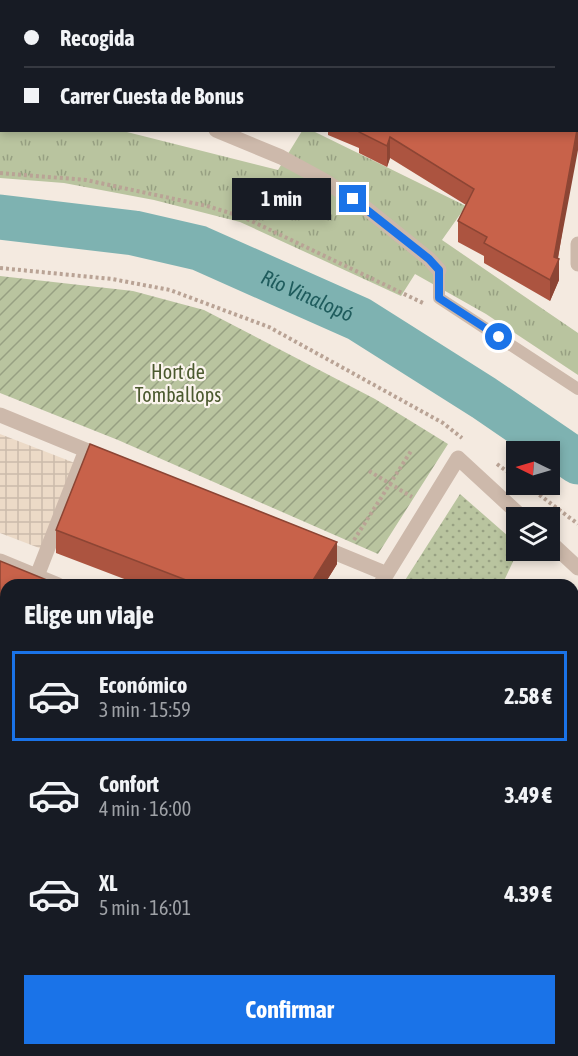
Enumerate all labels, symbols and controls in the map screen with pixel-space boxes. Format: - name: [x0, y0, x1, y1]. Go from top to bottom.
- text: Recogida: [60, 25, 135, 51]
- text: Carrer Cuesta de Bonus: [60, 83, 244, 109]
- callout: 1 min: [233, 178, 332, 220]
- route end: [339, 185, 366, 212]
- text: 1 min: [261, 187, 302, 210]
- water label: Río Vinalopó: [258, 264, 357, 326]
- route start: [485, 323, 512, 350]
- park label: Hort de Tomballops: [135, 360, 221, 406]
- north arrow: [506, 441, 560, 495]
- map controls: [506, 441, 560, 561]
- button: layers: [506, 507, 560, 561]
- text: Elige un viaje: [24, 599, 154, 630]
- icon: car: [27, 669, 81, 723]
- text: Económico: [99, 672, 187, 698]
- text: 2.58 €: [504, 683, 552, 709]
- text: 3 min · 15:59: [99, 698, 191, 721]
- icon: car: [27, 768, 81, 822]
- text: Confort: [99, 771, 159, 797]
- text: 3.49 €: [504, 782, 552, 808]
- text: 4 min · 16:00: [99, 797, 191, 820]
- icon: car: [27, 867, 81, 921]
- text: XL: [99, 870, 117, 896]
- text: 4.39 €: [504, 881, 552, 907]
- text: 5 min · 16:01: [99, 896, 191, 919]
- button: Confirmar: [24, 975, 555, 1044]

